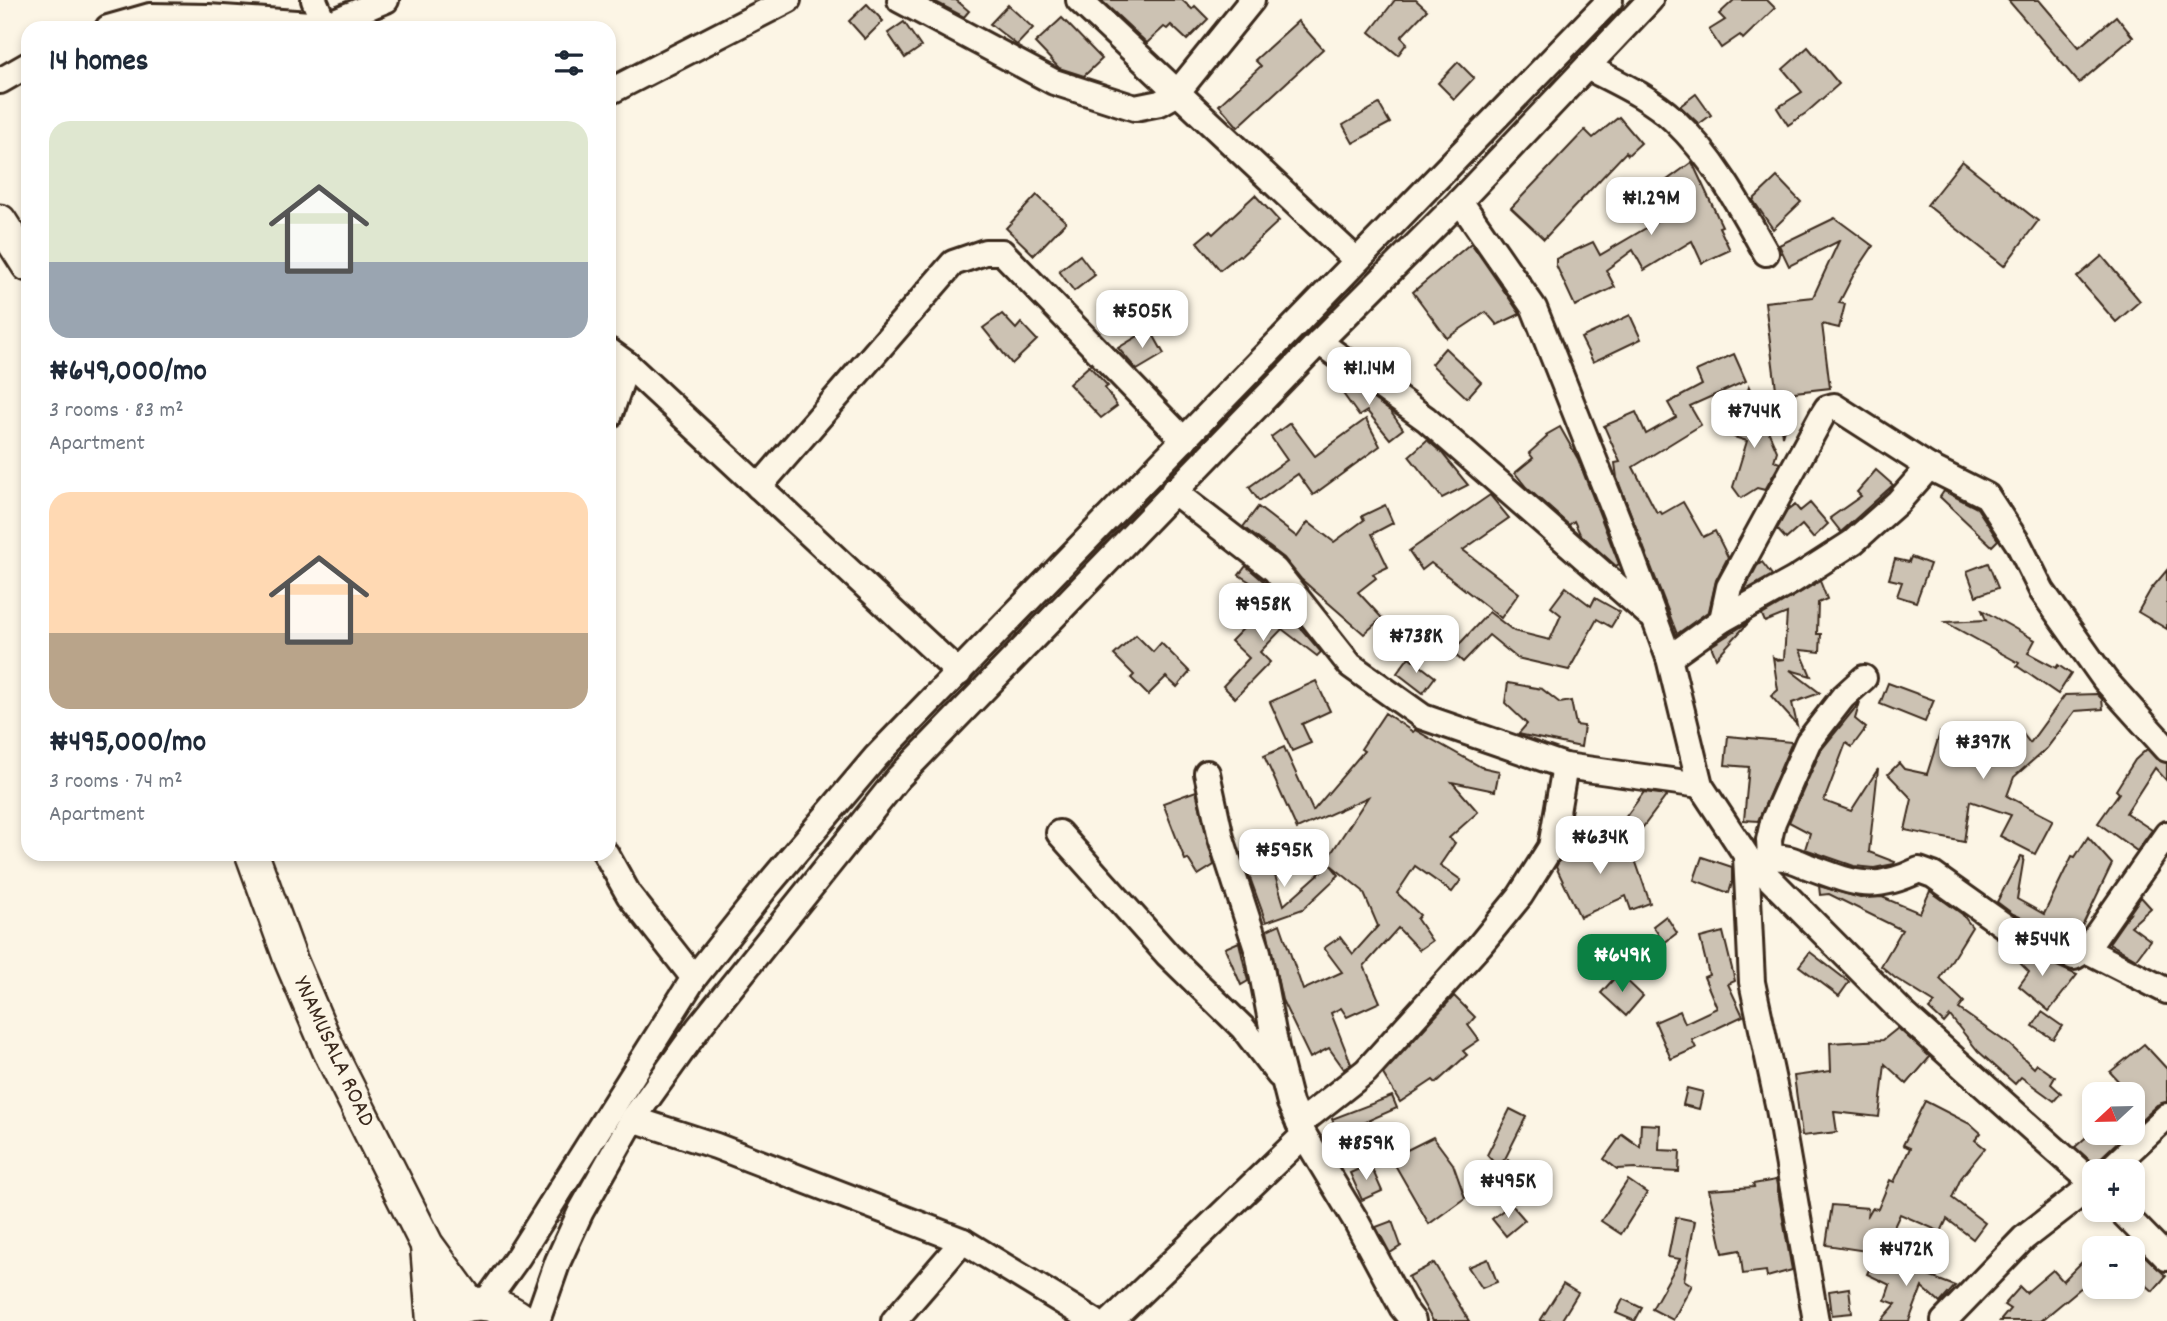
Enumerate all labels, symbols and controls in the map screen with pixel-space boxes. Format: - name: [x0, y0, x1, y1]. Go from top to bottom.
- text: 14 homes: [49, 42, 148, 85]
- icon: filters: [550, 44, 588, 82]
- icon: home: [256, 166, 382, 292]
- pin: ₦1.29M: [1594, 177, 1708, 237]
- text: ₦1.29M: [1622, 183, 1680, 216]
- pin: ₦505K: [1093, 290, 1191, 350]
- text: ₦505K: [1112, 296, 1172, 329]
- pin: ₦1.14M: [1312, 348, 1426, 407]
- text: ₦649,000/mo: [49, 352, 207, 395]
- text: ₦1.14M: [1343, 353, 1395, 386]
- pin: ₦744K: [1705, 391, 1803, 450]
- text: 3 rooms · 83 m²: [49, 395, 184, 428]
- text: ₦744K: [1727, 396, 1781, 429]
- text: Apartment: [49, 428, 145, 461]
- icon: home: [256, 537, 382, 663]
- pin: ₦958K: [1214, 584, 1312, 643]
- text: ₦958K: [1235, 589, 1291, 622]
- pin: ₦738K: [1367, 616, 1465, 675]
- text: ₦738K: [1389, 621, 1443, 654]
- pin: ₦397K: [1934, 722, 2032, 781]
- text: ₦495,000/mo: [49, 723, 206, 766]
- text: ₦397K: [1955, 727, 2011, 760]
- text: 3 rooms · 74 m²: [49, 766, 183, 799]
- text: Apartment: [49, 799, 145, 832]
- pin: ₦634K: [1551, 816, 1649, 876]
- text: ₦634K: [1572, 822, 1628, 855]
- pin: ₦595K: [1235, 830, 1333, 889]
- text: ₦595K: [1255, 835, 1313, 868]
- pin: ₦544K: [1993, 918, 2091, 978]
- text: ₦544K: [2014, 924, 2070, 957]
- pin: ₦649K: [1573, 934, 1671, 994]
- text: ₦649K: [1593, 940, 1651, 973]
- street label: YNAMUSALA ROAD: [283, 971, 383, 1133]
- north arrow: [2082, 1082, 2146, 1144]
- map controls: [2082, 1082, 2145, 1299]
- pin: ₦859K: [1317, 1122, 1415, 1182]
- text: ₦859K: [1338, 1128, 1394, 1161]
- button: +: [2082, 1159, 2145, 1222]
- pin: ₦495K: [1459, 1160, 1557, 1220]
- text: ₦495K: [1480, 1166, 1536, 1199]
- pin: ₦472K: [1857, 1228, 1955, 1288]
- text: ₦472K: [1879, 1234, 1933, 1267]
- button: −: [2082, 1236, 2145, 1299]

